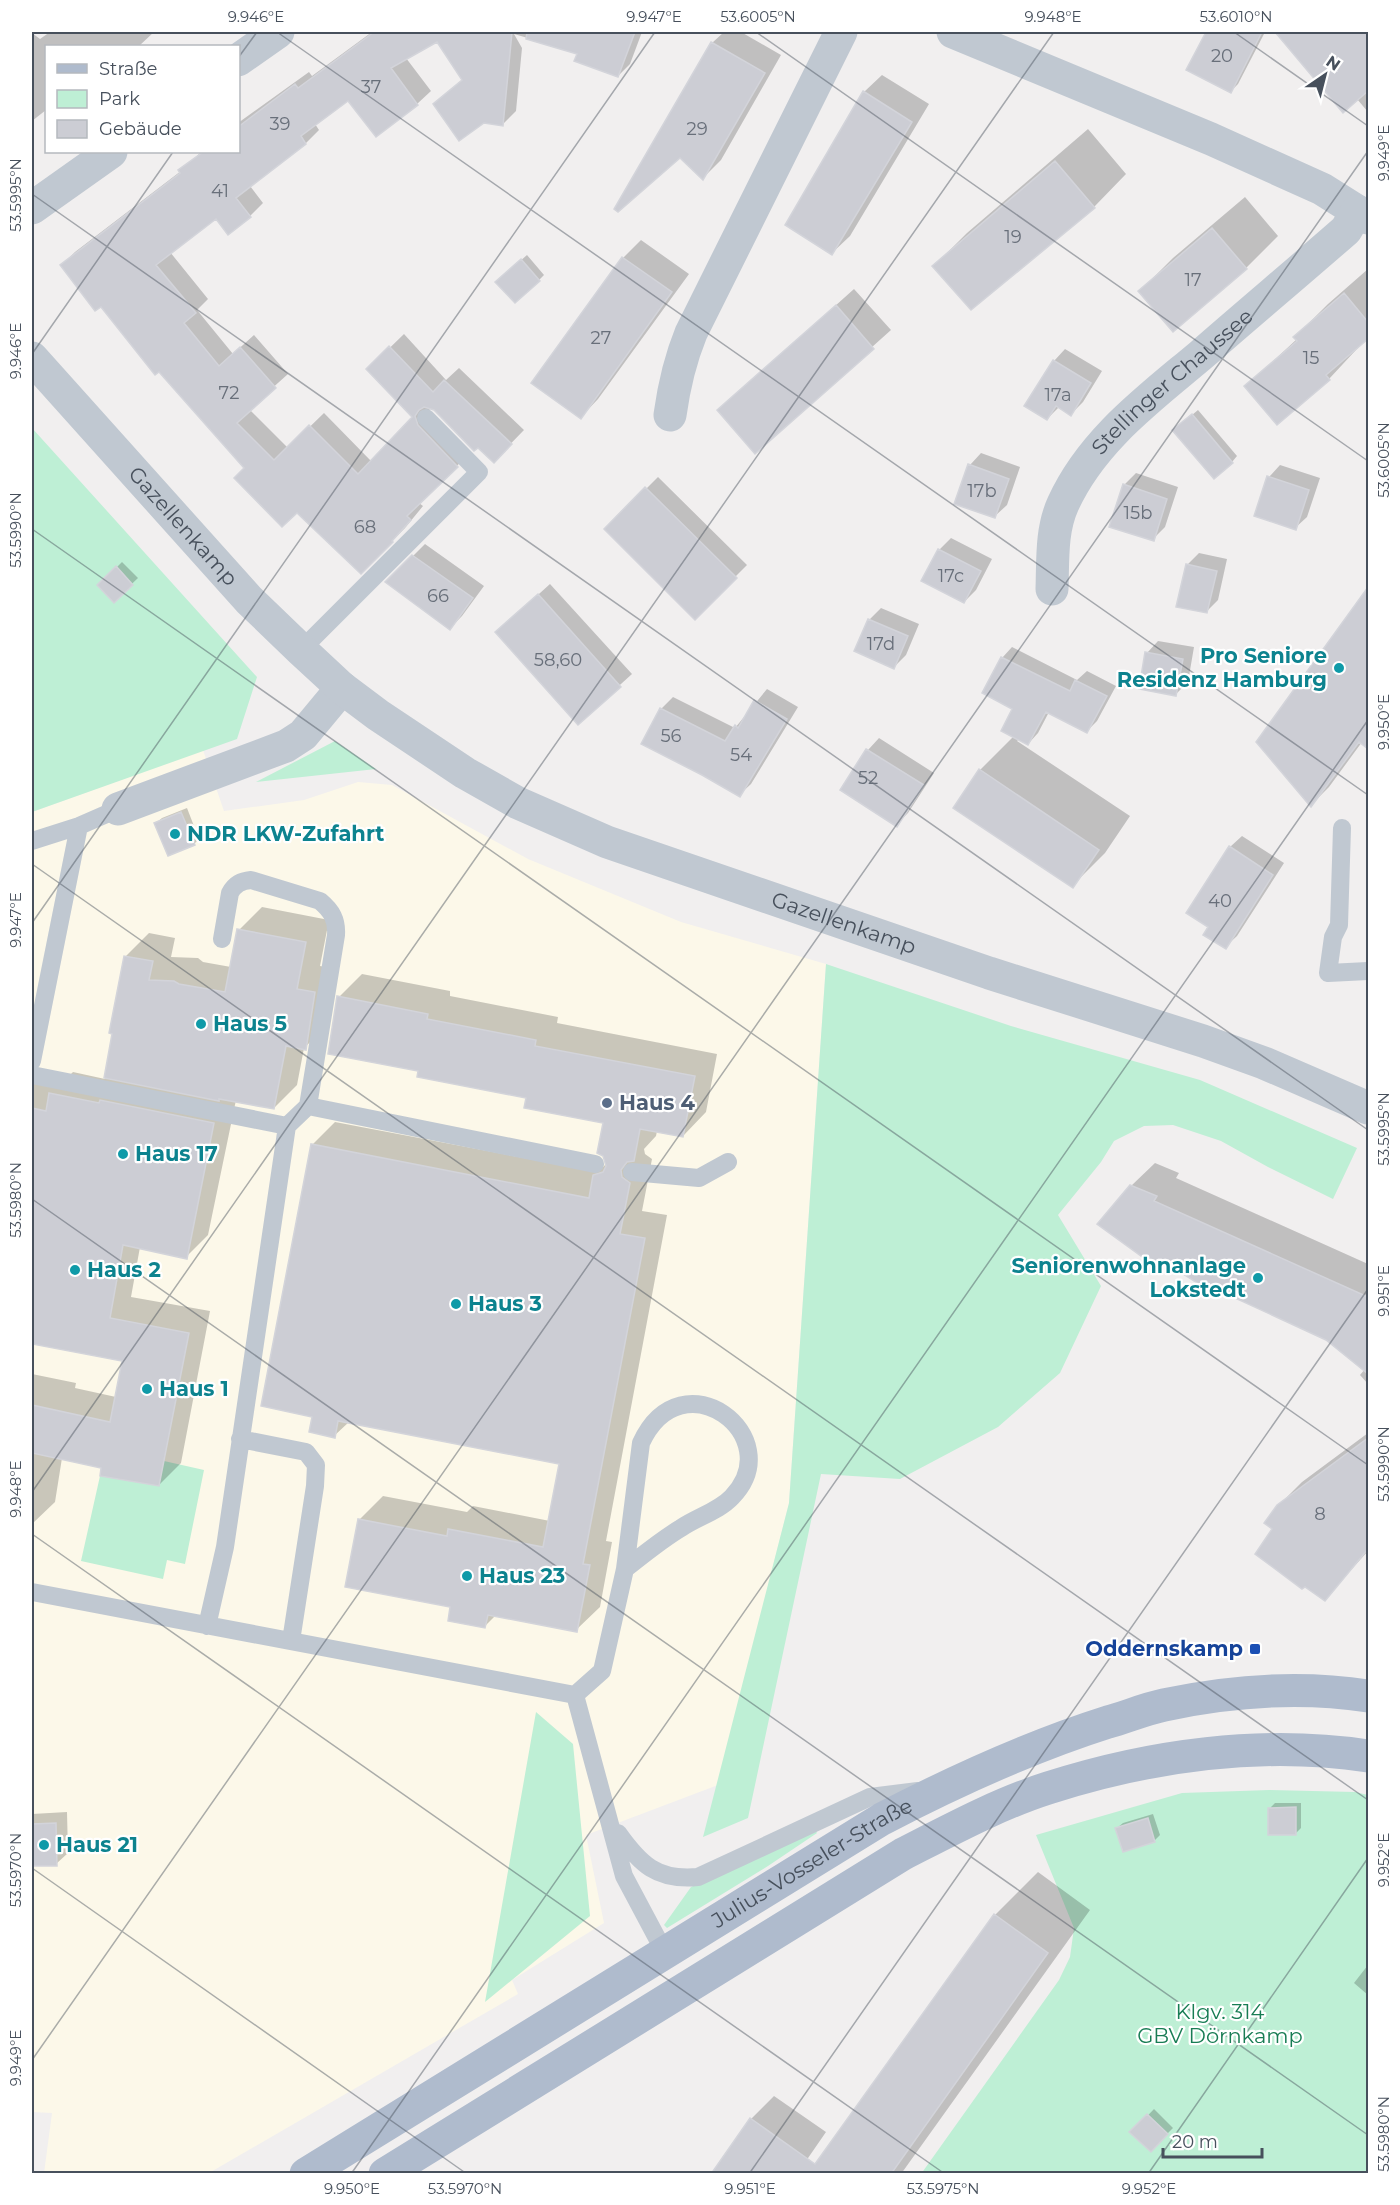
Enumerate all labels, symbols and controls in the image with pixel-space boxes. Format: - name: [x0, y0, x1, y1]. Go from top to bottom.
- text: 9.946°E: [228, 7, 284, 26]
- text: 9.947°E: [626, 7, 682, 26]
- text: 53.6005°N: [720, 7, 796, 26]
- text: 9.948°E: [1024, 7, 1082, 26]
- text: 53.6010°N: [1200, 7, 1272, 26]
- legend: [45, 45, 240, 153]
- house number: 20: [1211, 45, 1233, 67]
- north arrow: [1295, 45, 1355, 105]
- text: N: [1323, 52, 1344, 75]
- text: Straße: [99, 58, 158, 80]
- house number: 37: [361, 76, 381, 98]
- text: Park: [99, 88, 140, 110]
- house number: 39: [269, 113, 291, 135]
- text: Gebäude: [99, 118, 182, 140]
- house number: 29: [686, 118, 708, 140]
- text: 9.949°E: [1374, 125, 1393, 181]
- text: 53.5995°N: [6, 158, 25, 232]
- house number: 41: [211, 180, 229, 202]
- house number: 19: [1004, 226, 1022, 248]
- house number: 17: [1184, 269, 1202, 291]
- street label: Stellinger Chaussee: [1086, 303, 1258, 459]
- text: 9.946°E: [6, 323, 25, 379]
- house number: 27: [591, 327, 611, 349]
- house number: 15: [1303, 347, 1319, 369]
- house number: 72: [219, 382, 239, 404]
- house number: 17a: [1044, 384, 1072, 406]
- text: 53.6005°N: [1374, 422, 1393, 498]
- street label: Gazellenkamp: [123, 461, 243, 591]
- house number: 17b: [967, 480, 997, 502]
- text: 53.5990°N: [6, 492, 25, 568]
- house number: 15b: [1124, 502, 1152, 524]
- house number: 68: [354, 516, 376, 538]
- house number: 17c: [938, 565, 964, 587]
- house number: 66: [427, 585, 449, 607]
- house number: 17d: [867, 633, 895, 655]
- place label: Pro Seniore Residenz Hamburg: [1117, 643, 1327, 692]
- house number: 58,60: [534, 649, 582, 671]
- marker: Pro Seniore Residenz Hamburg: [1332, 661, 1346, 675]
- text: 9.950°E: [1374, 694, 1393, 750]
- house number: 56: [660, 725, 682, 747]
- house number: 54: [730, 744, 752, 766]
- house number: 52: [858, 767, 878, 789]
- place label: NDR LKW-Zufahrt: [187, 821, 384, 846]
- marker: NDR LKW-Zufahrt: [168, 827, 182, 841]
- street label: Gazellenkamp: [768, 886, 920, 959]
- house number: 40: [1208, 890, 1232, 912]
- text: 9.947°E: [6, 892, 25, 948]
- place label: Haus 5: [213, 1011, 287, 1036]
- marker: Haus 5: [194, 1017, 208, 1031]
- place label: Haus 4: [619, 1090, 695, 1115]
- text: 53.5995°N: [1374, 1092, 1393, 1166]
- marker: Haus 4: [600, 1096, 614, 1110]
- place label: Haus 17: [135, 1141, 218, 1166]
- marker: Haus 17: [116, 1147, 130, 1161]
- text: 53.5980°N: [6, 1162, 25, 1238]
- place label: Seniorenwohnanlage Lokstedt: [1011, 1253, 1246, 1302]
- place label: Haus 2: [87, 1257, 161, 1282]
- marker: Haus 2: [68, 1263, 82, 1277]
- text: 9.951°E: [1374, 1265, 1393, 1317]
- marker: Seniorenwohnanlage Lokstedt: [1251, 1271, 1265, 1285]
- place label: Haus 3: [468, 1291, 542, 1316]
- marker: Haus 3: [449, 1297, 463, 1311]
- place label: Haus 1: [159, 1376, 229, 1401]
- marker: Haus 1: [140, 1382, 154, 1396]
- text: 53.5990°N: [1374, 1426, 1393, 1502]
- text: 9.948°E: [6, 1460, 25, 1518]
- house number: 8: [1314, 1503, 1326, 1525]
- place label: Haus 23: [479, 1563, 565, 1588]
- marker: Haus 23: [460, 1569, 474, 1583]
- place label: Oddernskamp: [1085, 1636, 1243, 1661]
- marker: Oddernskamp: [1248, 1642, 1262, 1656]
- street label: Julius-Vosseler-Straße: [706, 1793, 916, 1933]
- place label: Haus 21: [56, 1832, 138, 1857]
- text: 53.5970°N: [6, 1833, 25, 1907]
- text: 9.952°E: [1374, 1833, 1393, 1887]
- marker: Haus 21: [37, 1838, 51, 1852]
- park label: Klgv. 314 GBV Dörnkamp: [1137, 1999, 1303, 2048]
- text: 9.949°E: [6, 2030, 25, 2086]
- text: 53.5980°N: [1374, 2096, 1393, 2172]
- scale bar: [1163, 2121, 1262, 2159]
- text: 20 m: [1172, 2131, 1218, 2153]
- text: 9.950°E: [324, 2179, 380, 2198]
- text: 53.5970°N: [428, 2179, 502, 2198]
- text: 9.951°E: [724, 2179, 776, 2198]
- text: 53.5975°N: [907, 2179, 979, 2198]
- text: 9.952°E: [1122, 2179, 1176, 2198]

